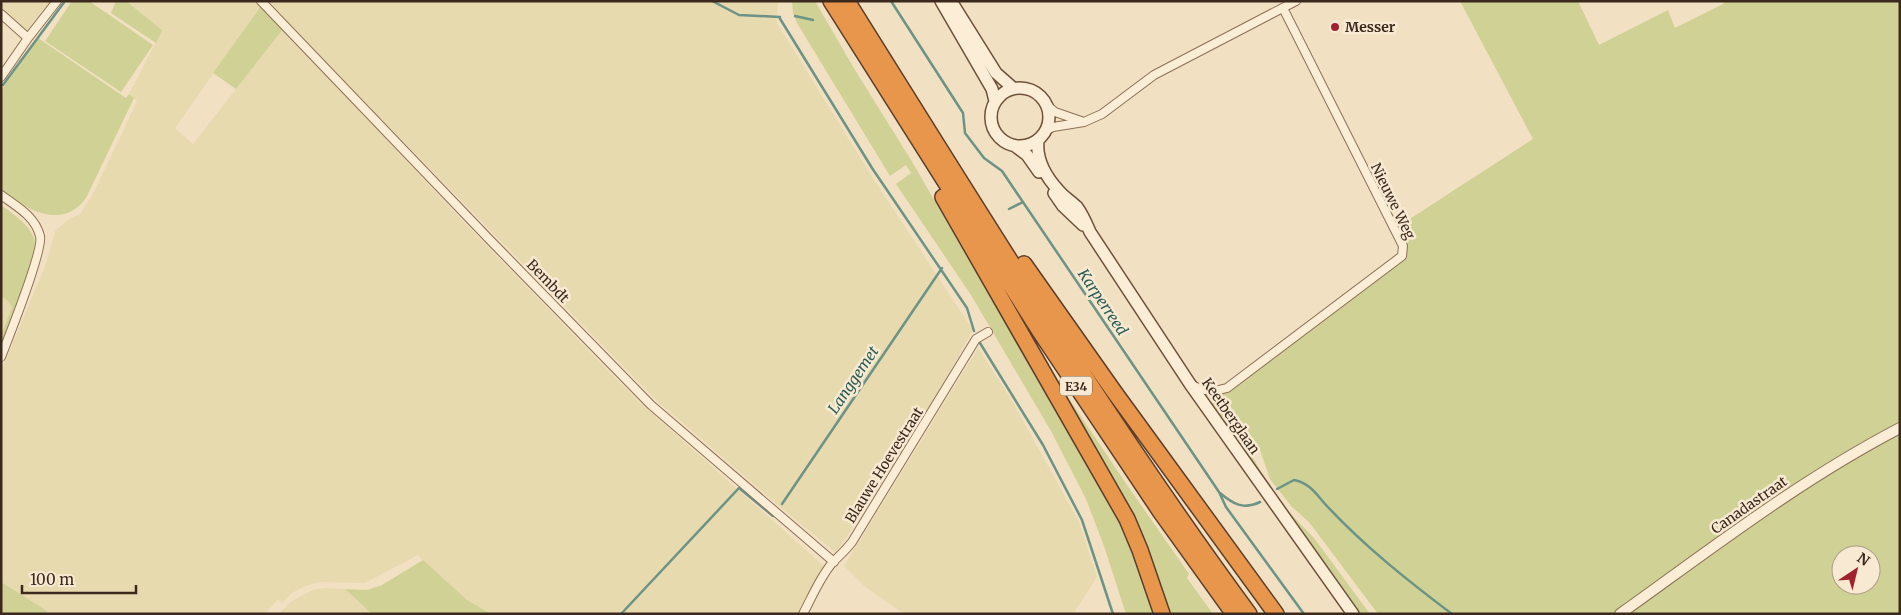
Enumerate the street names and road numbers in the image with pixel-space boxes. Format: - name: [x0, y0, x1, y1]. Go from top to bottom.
- street label: Nieuwe Weg: [1367, 160, 1419, 243]
- street label: Bembdt: [523, 256, 573, 307]
- street label: Keetberglaan: [1198, 374, 1264, 458]
- road number: E34: [1060, 376, 1092, 396]
- street label: Blauwe Hoevestraat: [841, 403, 927, 526]
- street label: Canadastraat: [1707, 472, 1791, 538]

